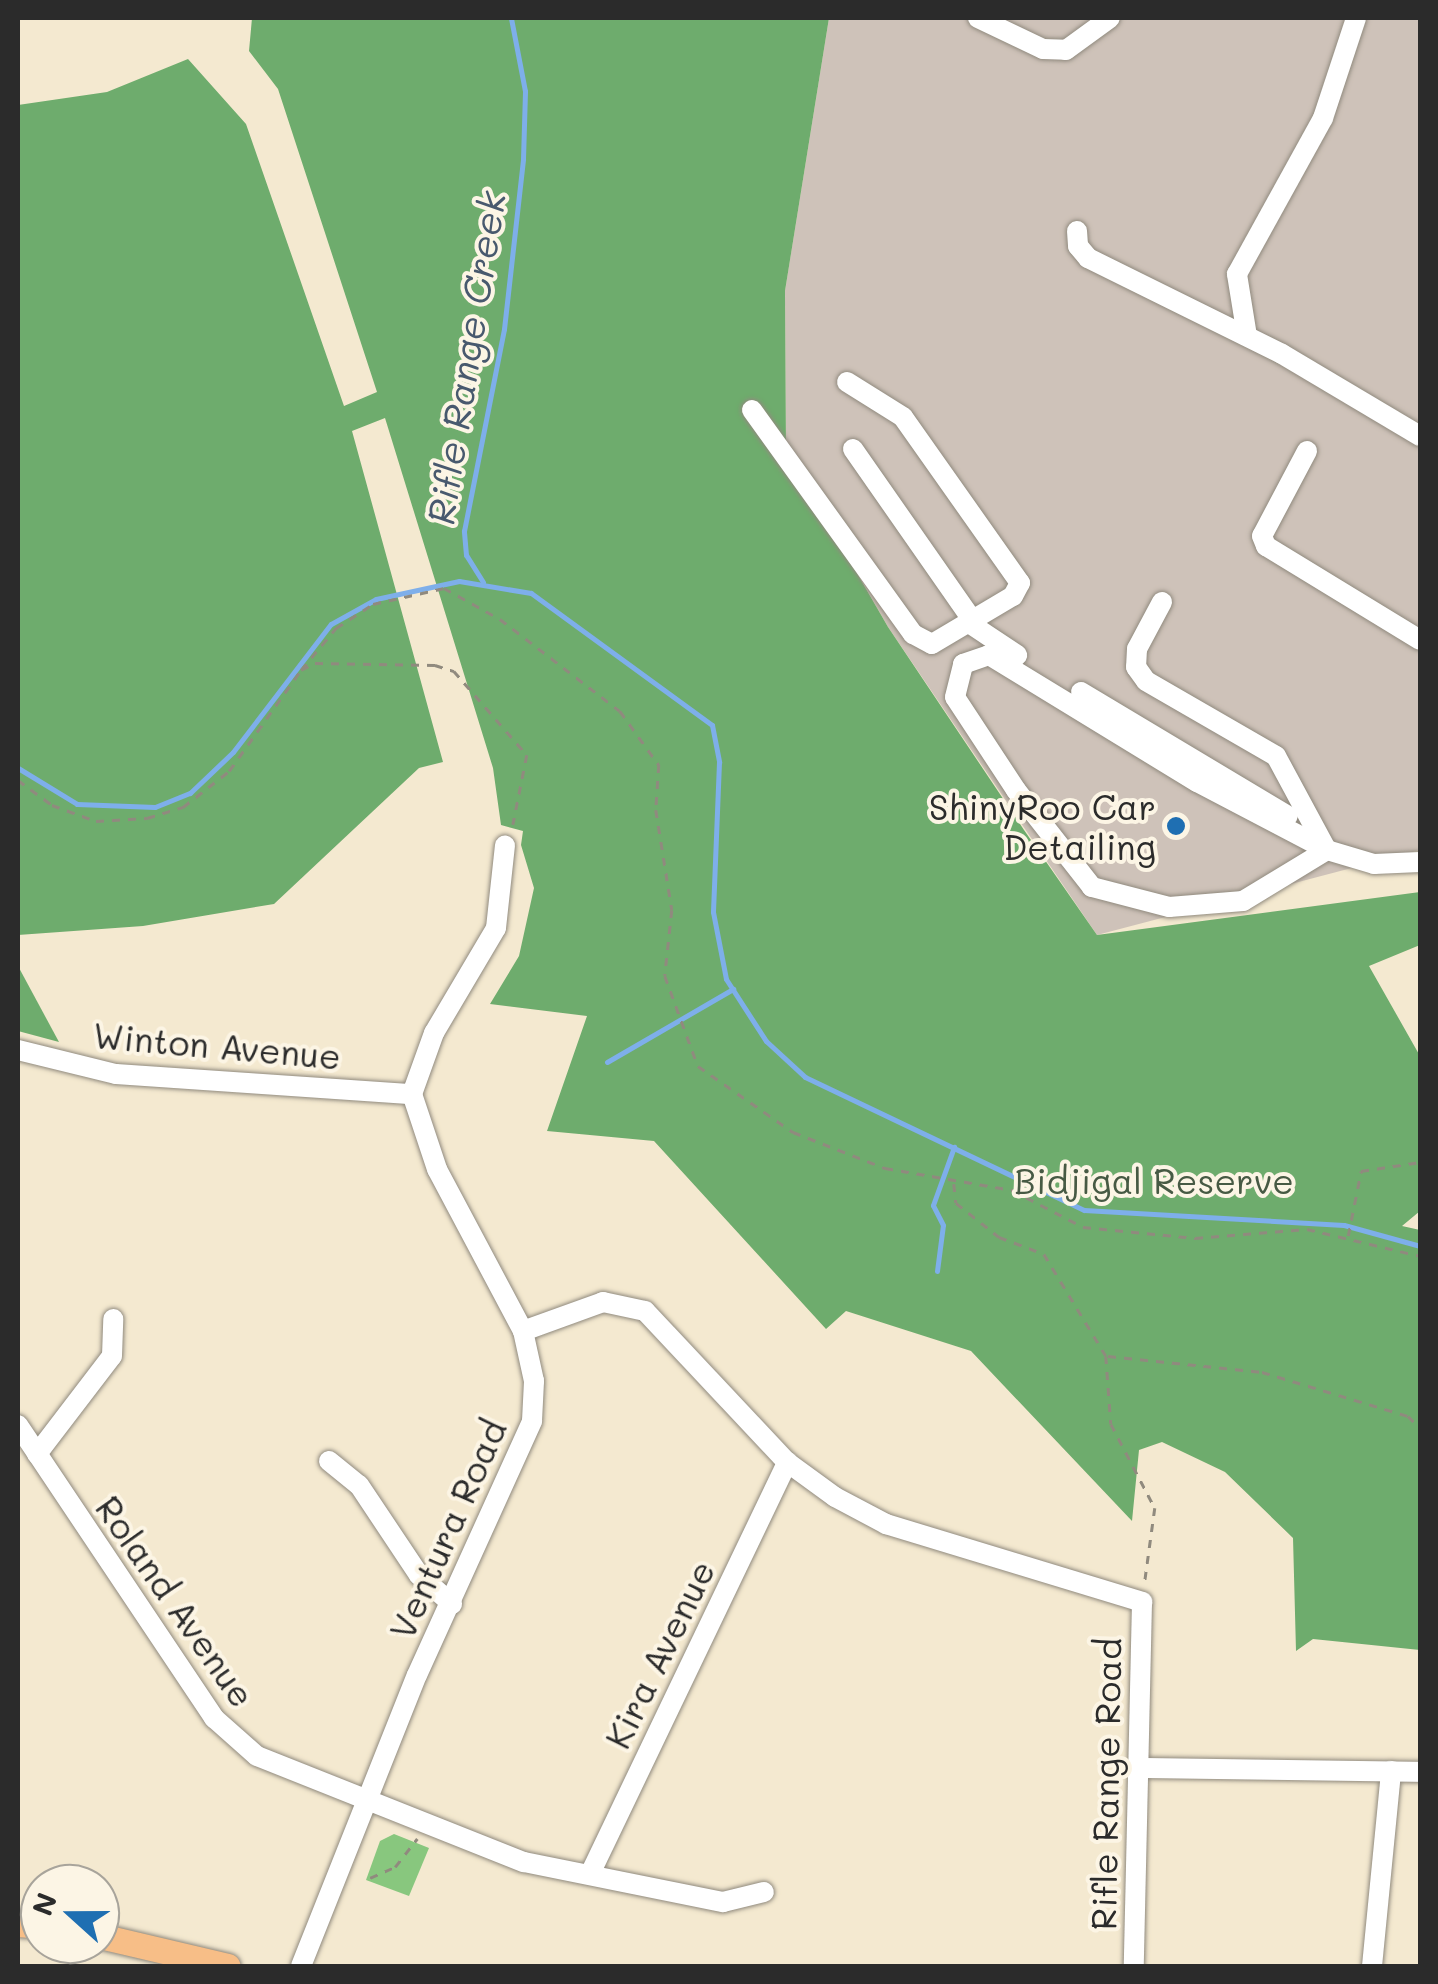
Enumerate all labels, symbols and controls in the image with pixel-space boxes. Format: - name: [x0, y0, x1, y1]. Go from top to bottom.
- water label: Rifle Range Creek: [417, 188, 515, 528]
- place label: ShinyRoo Car Detailing: [929, 785, 1156, 867]
- marker: ShinyRoo Car Detailing: [1165, 815, 1187, 837]
- street label: Winton Avenue: [91, 1013, 343, 1077]
- park label: Bidjigal Reserve: [1014, 1159, 1294, 1201]
- street label: Ventura Road: [380, 1413, 514, 1645]
- street label: Roland Avenue: [88, 1488, 264, 1714]
- street label: Kira Avenue: [595, 1553, 723, 1755]
- street label: Rifle Range Road: [1081, 1637, 1129, 1931]
- north arrow: [20, 1864, 120, 1964]
- text: N: [23, 1888, 64, 1920]

